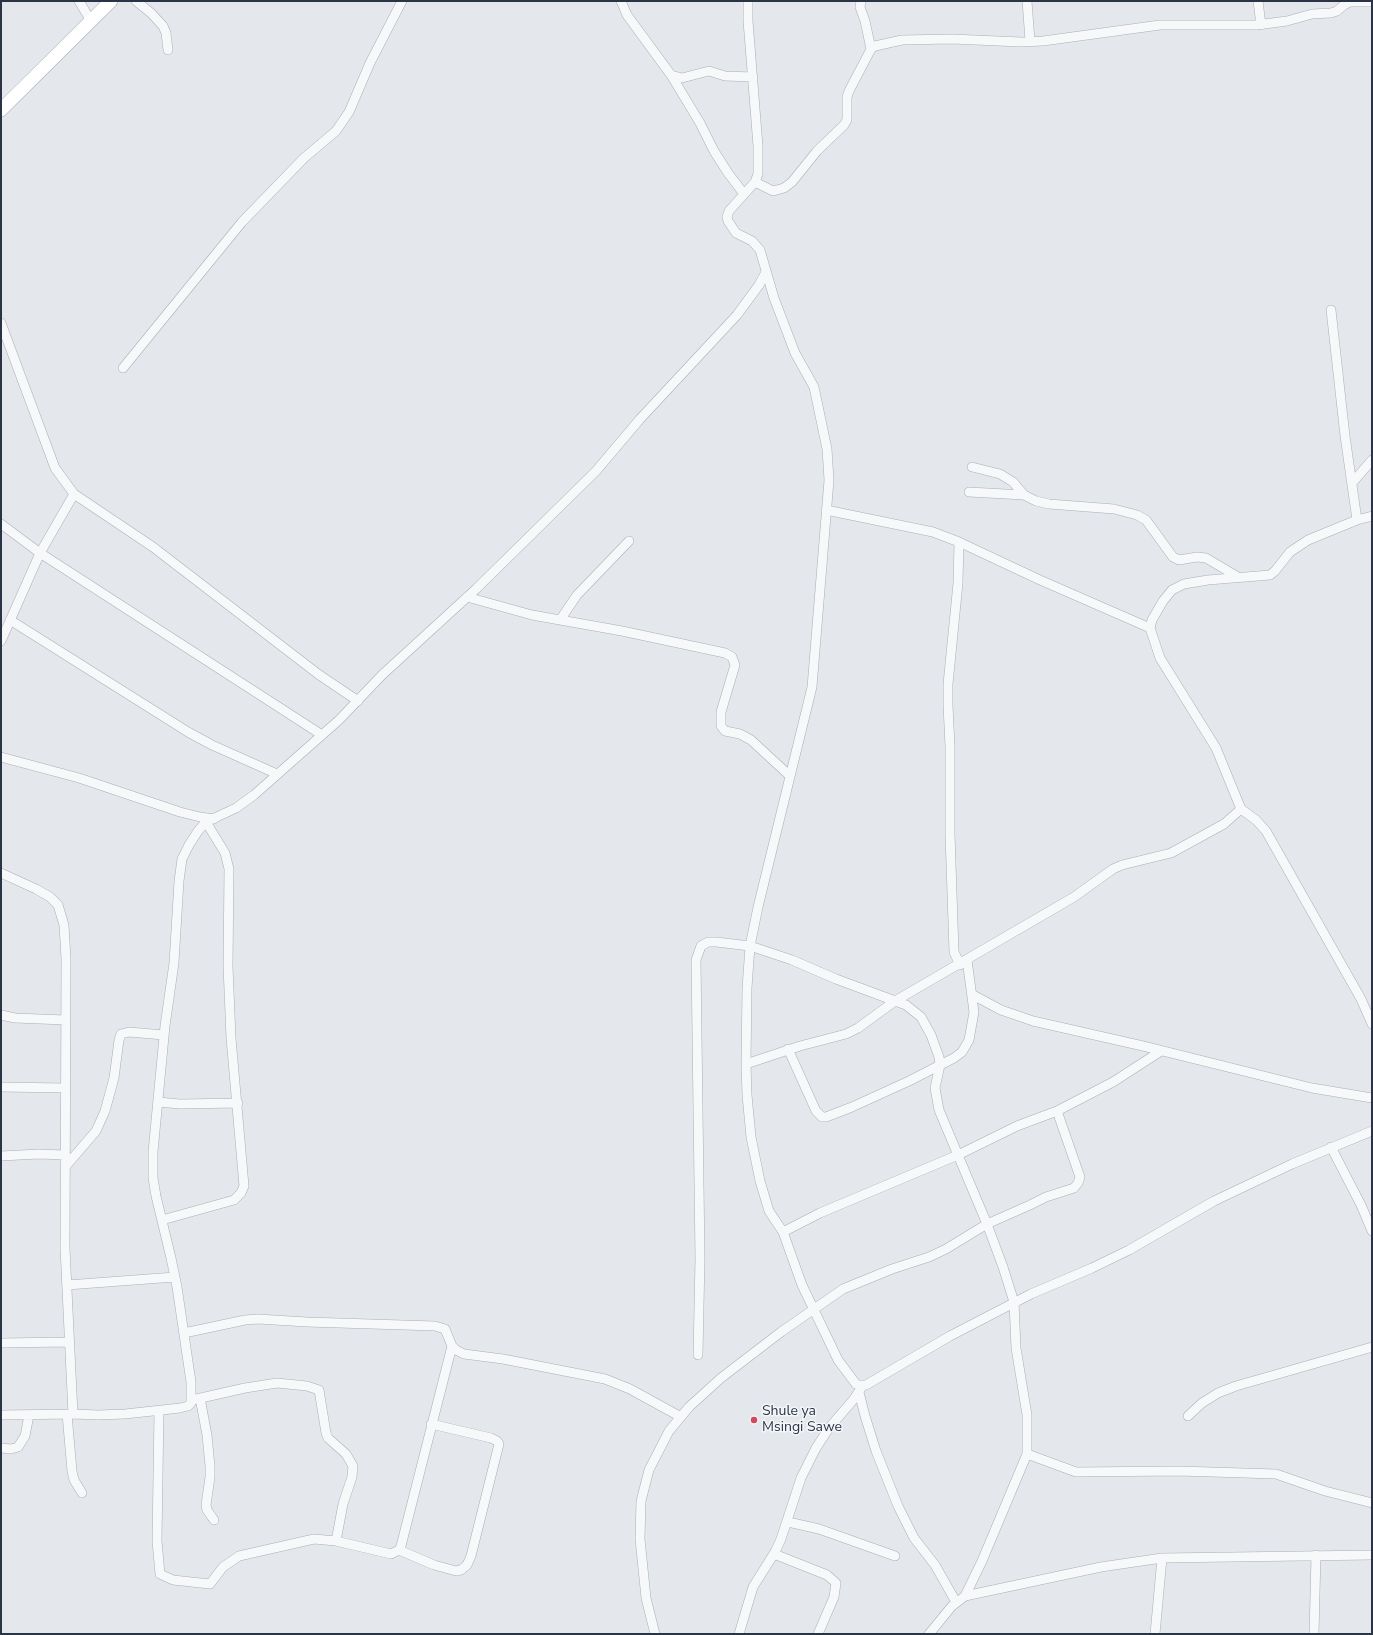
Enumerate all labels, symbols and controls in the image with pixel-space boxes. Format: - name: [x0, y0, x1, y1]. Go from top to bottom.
- place label: Shule ya Msingi Sawe: [762, 1404, 842, 1436]
- marker: Shule ya Msingi Sawe: [749, 1415, 759, 1425]

